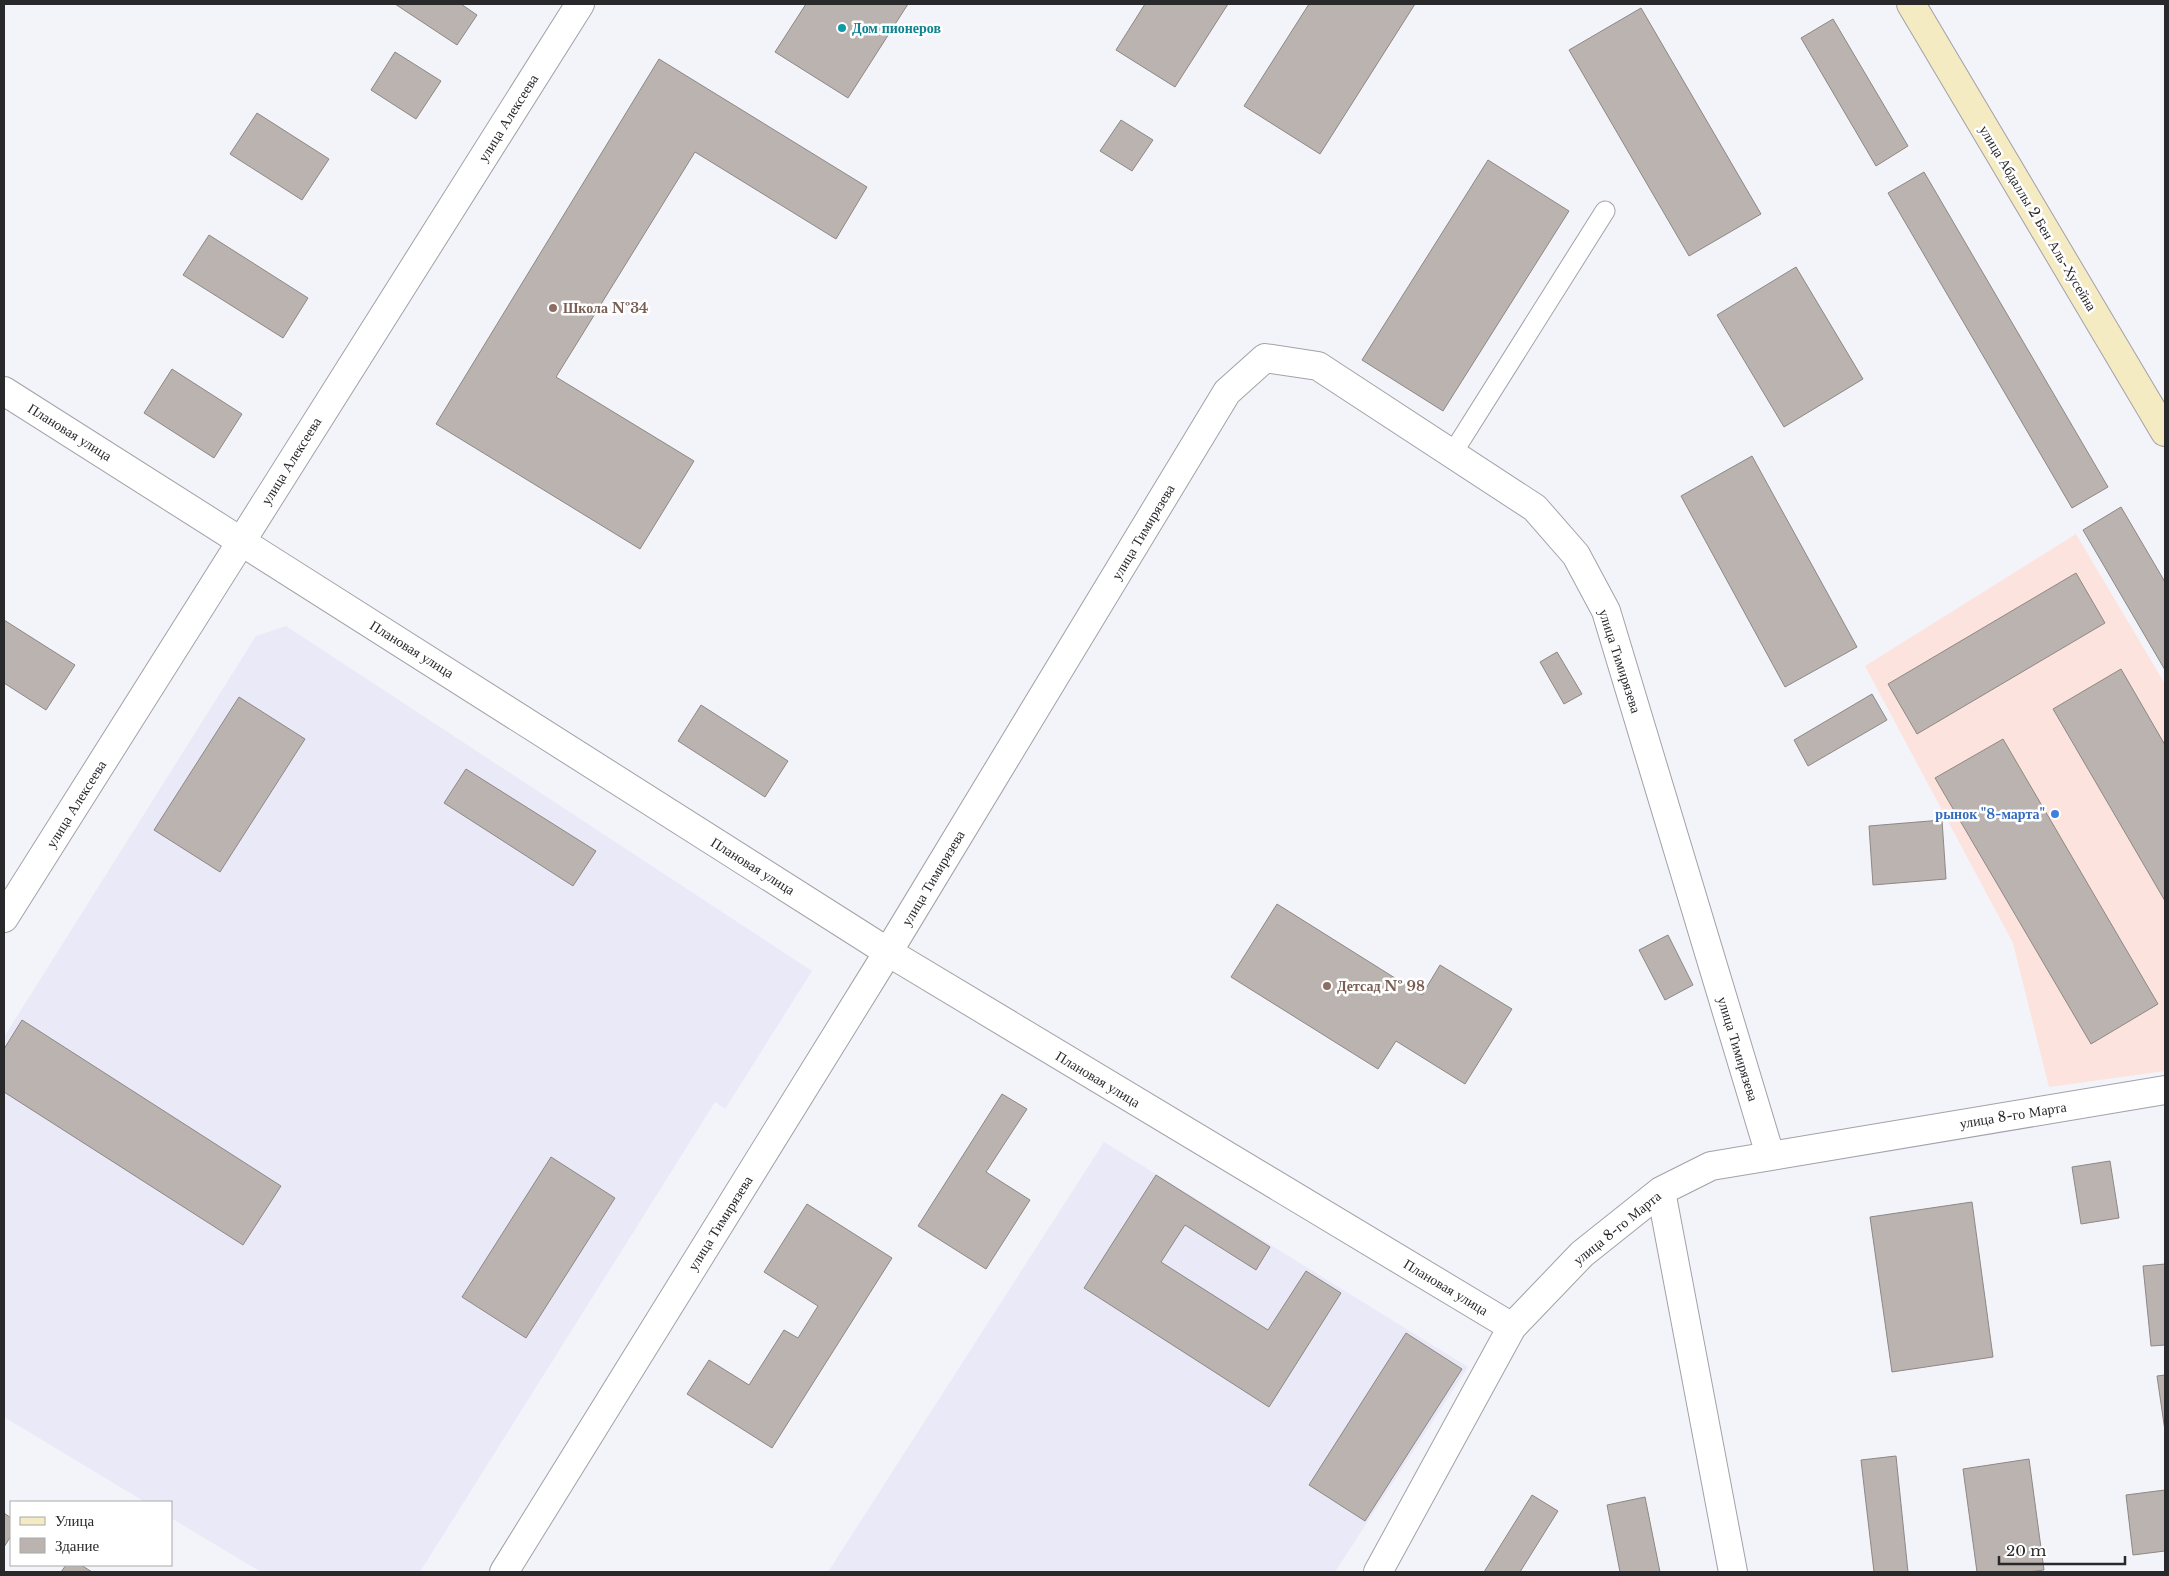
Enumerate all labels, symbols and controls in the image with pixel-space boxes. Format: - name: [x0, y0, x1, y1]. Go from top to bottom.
- place label: Дом пионеров: [852, 19, 941, 37]
- marker: Дом пионеров: [836, 22, 848, 34]
- street label: улица Алексеева: [474, 70, 542, 165]
- street label: улица Абдаллы 2 Бен Аль-Хусейна: [1975, 122, 2101, 315]
- place label: Школа №34: [563, 299, 648, 317]
- marker: Школа №34: [547, 302, 559, 314]
- street label: Плановая улица: [25, 399, 116, 465]
- street label: улица Алексеева: [257, 413, 325, 508]
- street label: улица Тимирязева: [1107, 480, 1179, 583]
- street label: улица Тимирязева: [1595, 607, 1646, 716]
- street label: Плановая улица: [367, 616, 458, 682]
- street label: улица Алексеева: [42, 756, 110, 851]
- place label: рынок "8-марта": [1935, 805, 2045, 823]
- marker: рынок "8-марта": [2049, 808, 2061, 820]
- street label: улица Тимирязева: [897, 826, 969, 929]
- street label: Плановая улица: [708, 833, 799, 899]
- place label: Детсад № 98: [1337, 977, 1425, 995]
- marker: Детсад № 98: [1321, 980, 1333, 992]
- street label: улица Тимирязева: [1714, 995, 1763, 1104]
- street label: Плановая улица: [1052, 1047, 1144, 1112]
- street label: улица 8-го Марта: [1958, 1098, 2068, 1132]
- street label: улица Тимирязева: [684, 1172, 757, 1274]
- street label: улица 8-го Марта: [1569, 1187, 1665, 1269]
- street label: Плановая улица: [1400, 1255, 1492, 1320]
- legend: [10, 1501, 172, 1566]
- text: Улица: [55, 1511, 94, 1530]
- scale bar: [1999, 1534, 2125, 1566]
- text: Здание: [55, 1536, 99, 1555]
- text: 20 m: [2006, 1541, 2046, 1560]

